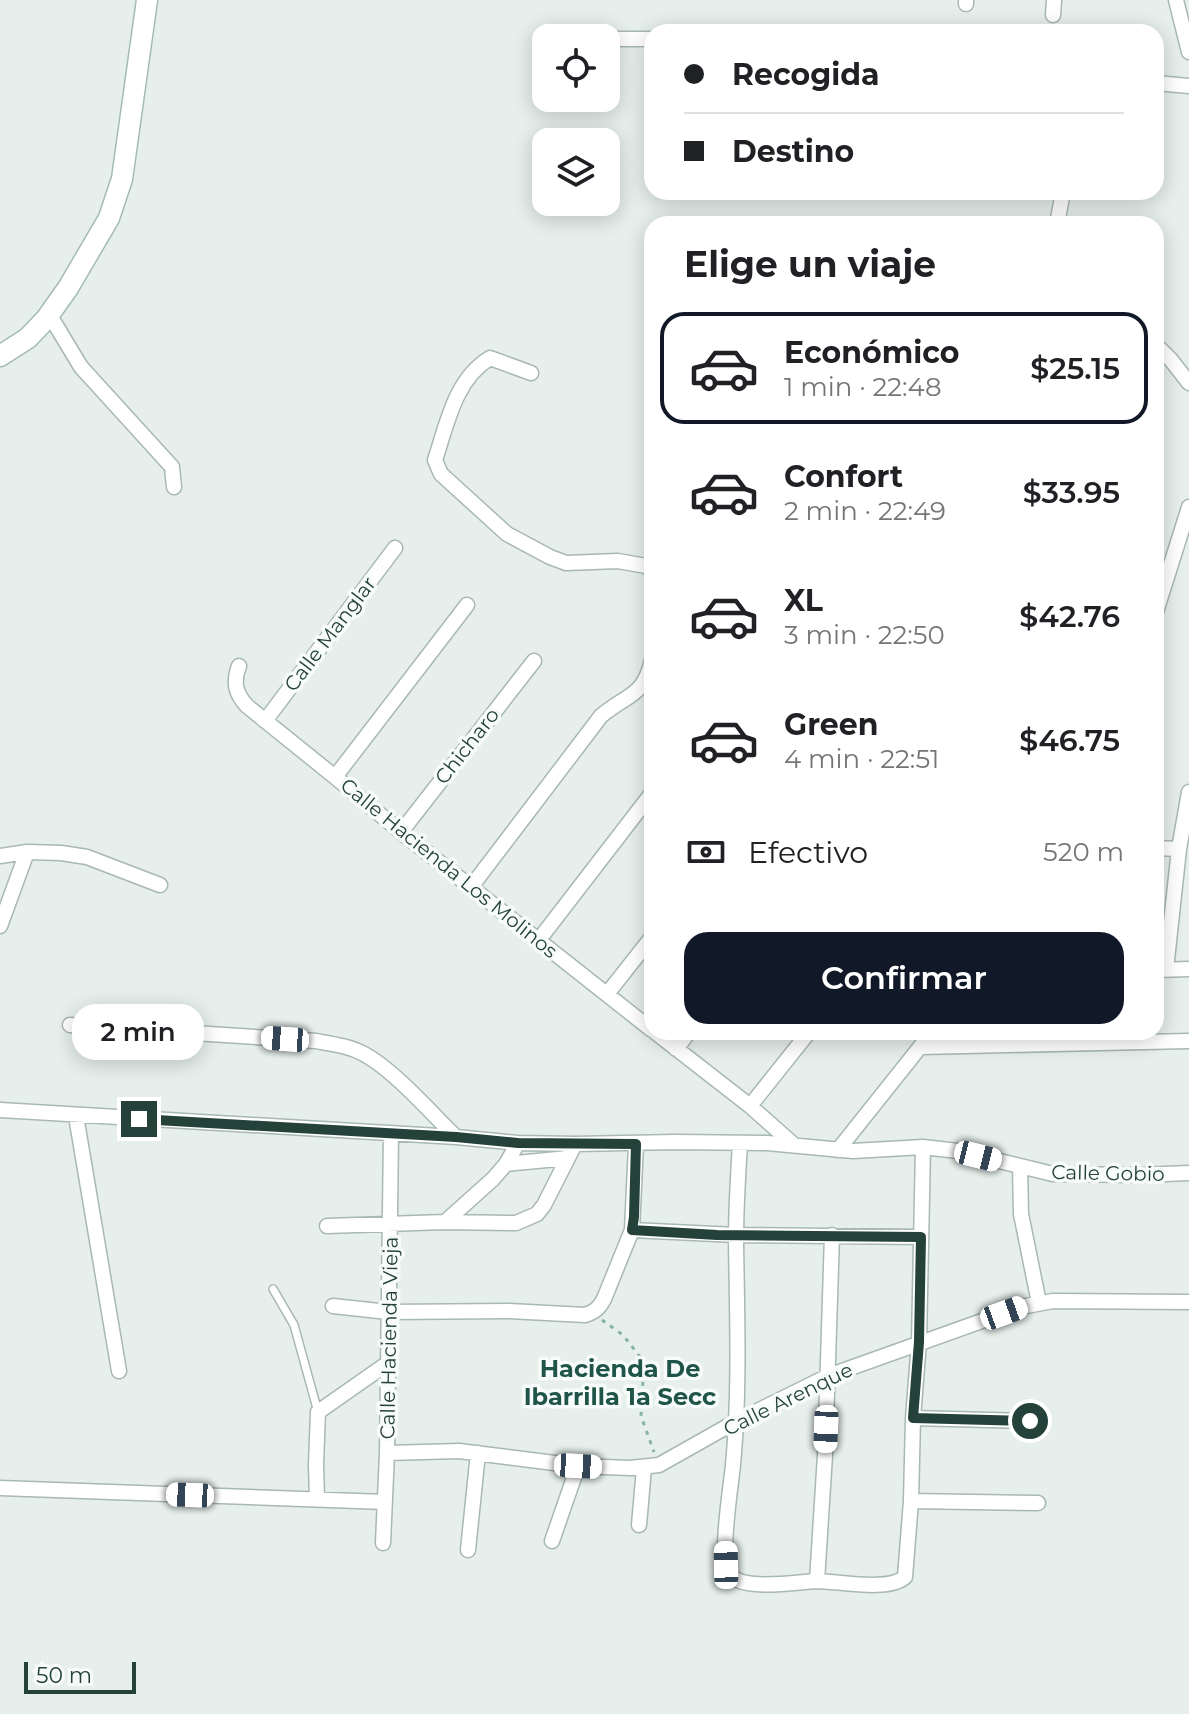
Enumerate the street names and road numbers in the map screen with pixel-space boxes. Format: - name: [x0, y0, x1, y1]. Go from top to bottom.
- street label: Calle Manglar: [279, 572, 381, 696]
- street label: Chicharo: [430, 703, 504, 789]
- street label: Calle Hacienda Los Molinos: [336, 773, 562, 963]
- street label: Calle Gobio: [1051, 1160, 1165, 1186]
- street label: Calle Hacienda Vieja: [375, 1236, 403, 1440]
- street label: Calle Arenque: [720, 1357, 856, 1441]

